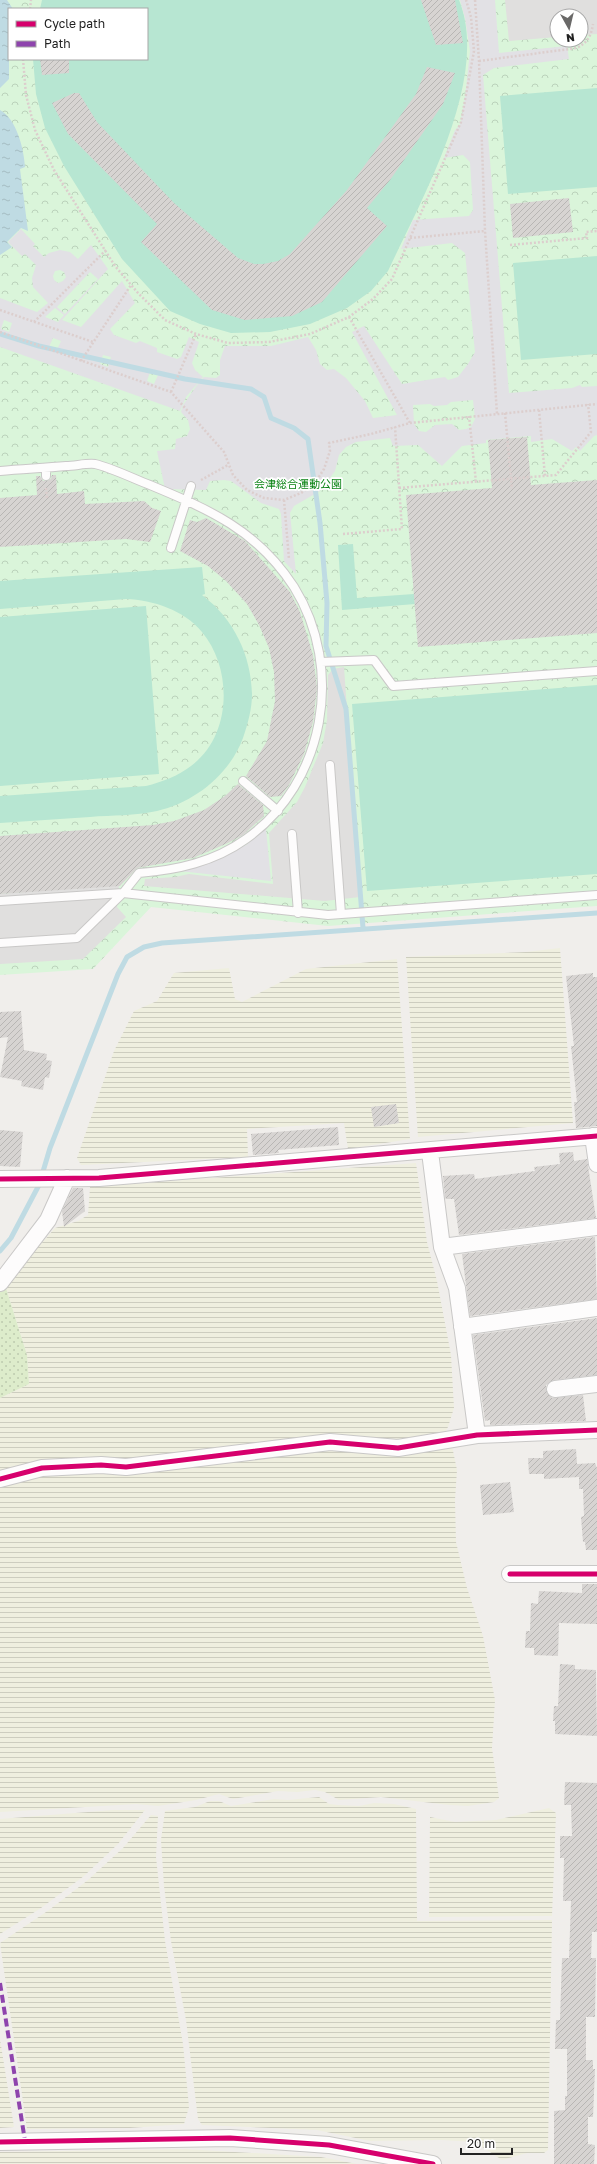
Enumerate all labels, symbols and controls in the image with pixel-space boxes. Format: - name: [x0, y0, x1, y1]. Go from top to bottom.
- legend: [8, 8, 148, 60]
- north arrow: [549, 8, 589, 48]
- text: Cycle path: [44, 16, 105, 31]
- text: N: [565, 31, 576, 45]
- text: Path: [44, 36, 71, 51]
- park label: 会津総合運動公園: [254, 477, 342, 490]
- scale bar: [461, 2130, 512, 2156]
- text: 20 m: [467, 2136, 495, 2151]

